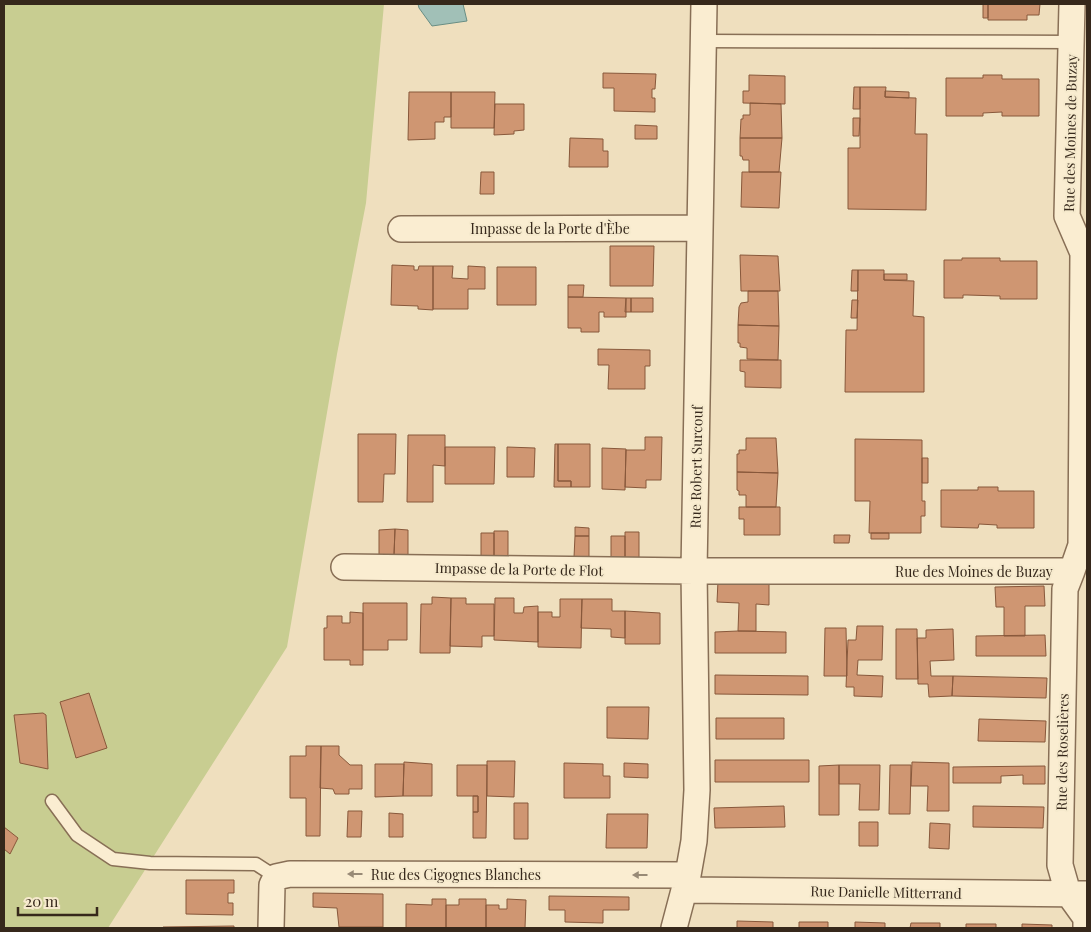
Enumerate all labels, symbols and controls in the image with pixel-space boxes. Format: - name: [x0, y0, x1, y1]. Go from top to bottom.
- street label: Rue des Moines de Buzay: [1059, 54, 1081, 212]
- street label: Impasse de la Porte d'Èbe: [470, 219, 630, 238]
- street label: Rue Robert Surcouf: [685, 404, 707, 529]
- street label: Impasse de la Porte de Flot: [435, 558, 604, 580]
- street label: Rue des Moines de Buzay: [895, 562, 1053, 581]
- street label: Rue des Roselières: [1051, 693, 1073, 811]
- street label: Rue des Cigognes Blanches: [371, 865, 541, 884]
- one-way arrow: [346, 870, 362, 878]
- one-way arrow: [631, 871, 647, 879]
- street label: Rue Danielle Mitterrand: [810, 881, 962, 903]
- scale bar: [18, 884, 96, 916]
- text: 20 m: [25, 891, 59, 911]

